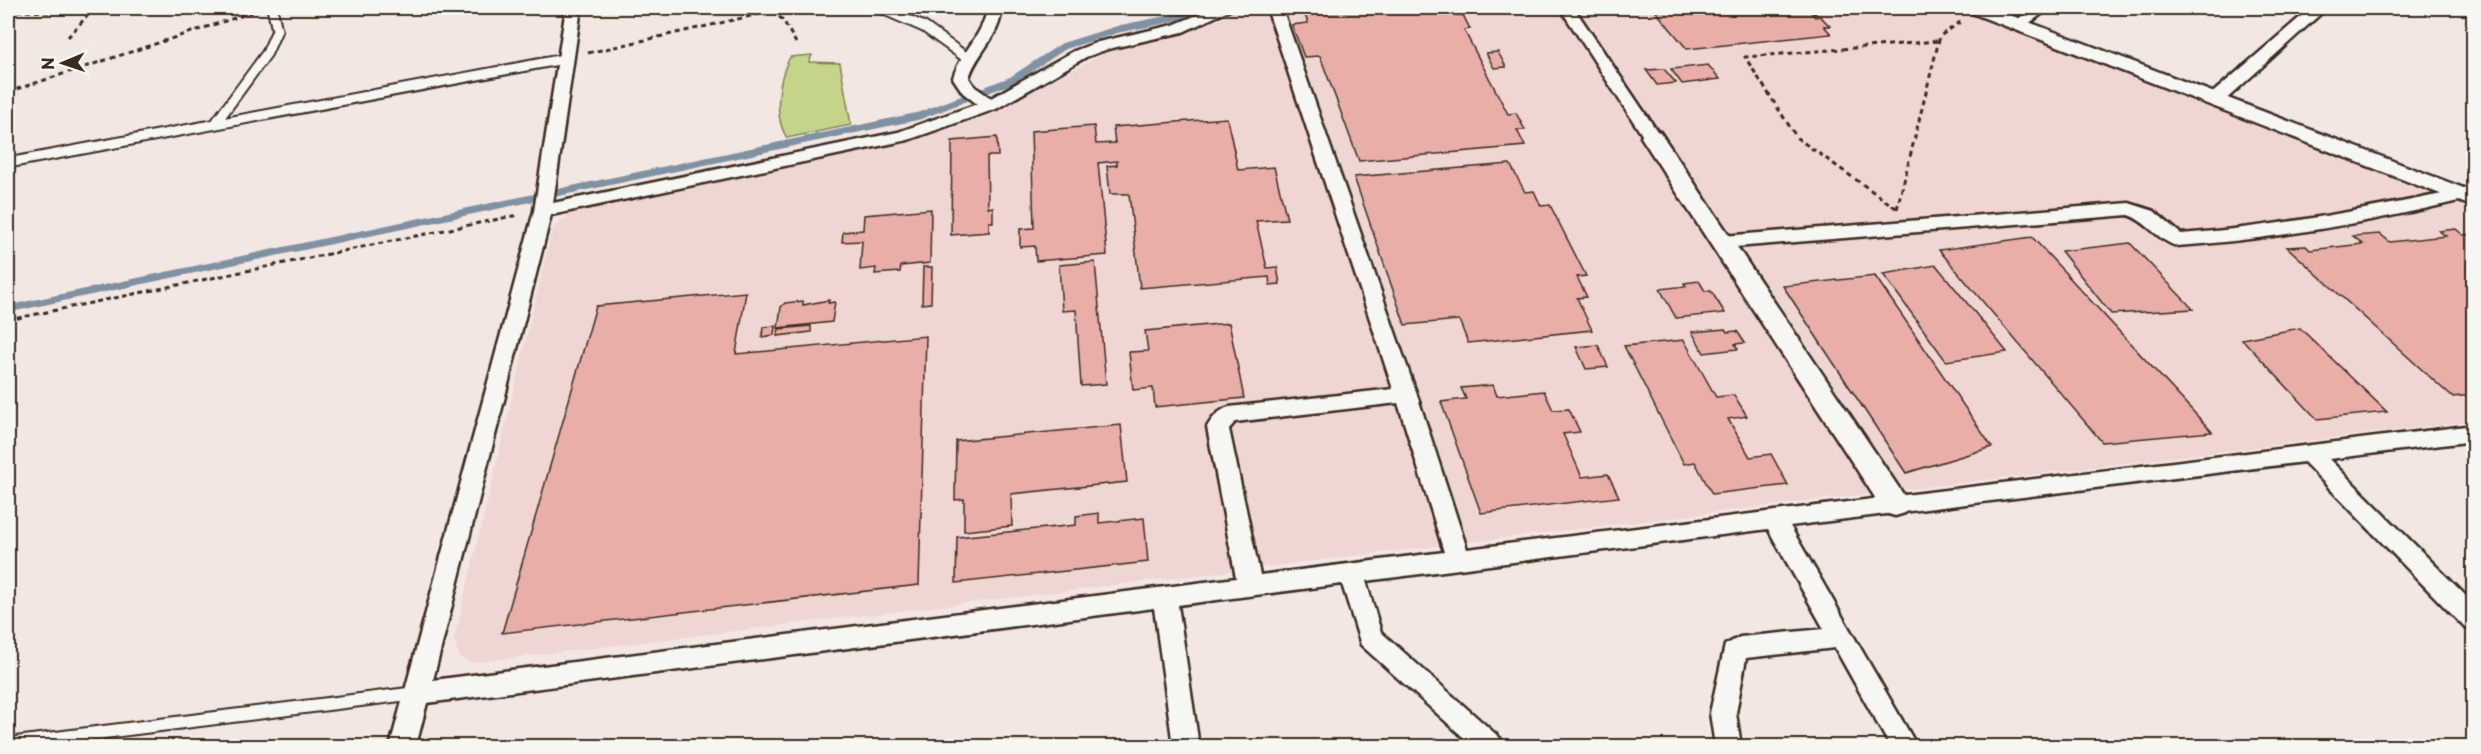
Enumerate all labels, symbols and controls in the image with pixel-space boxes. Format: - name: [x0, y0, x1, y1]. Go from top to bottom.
- north arrow: [33, 33, 93, 93]
- text: N: [35, 57, 59, 70]

